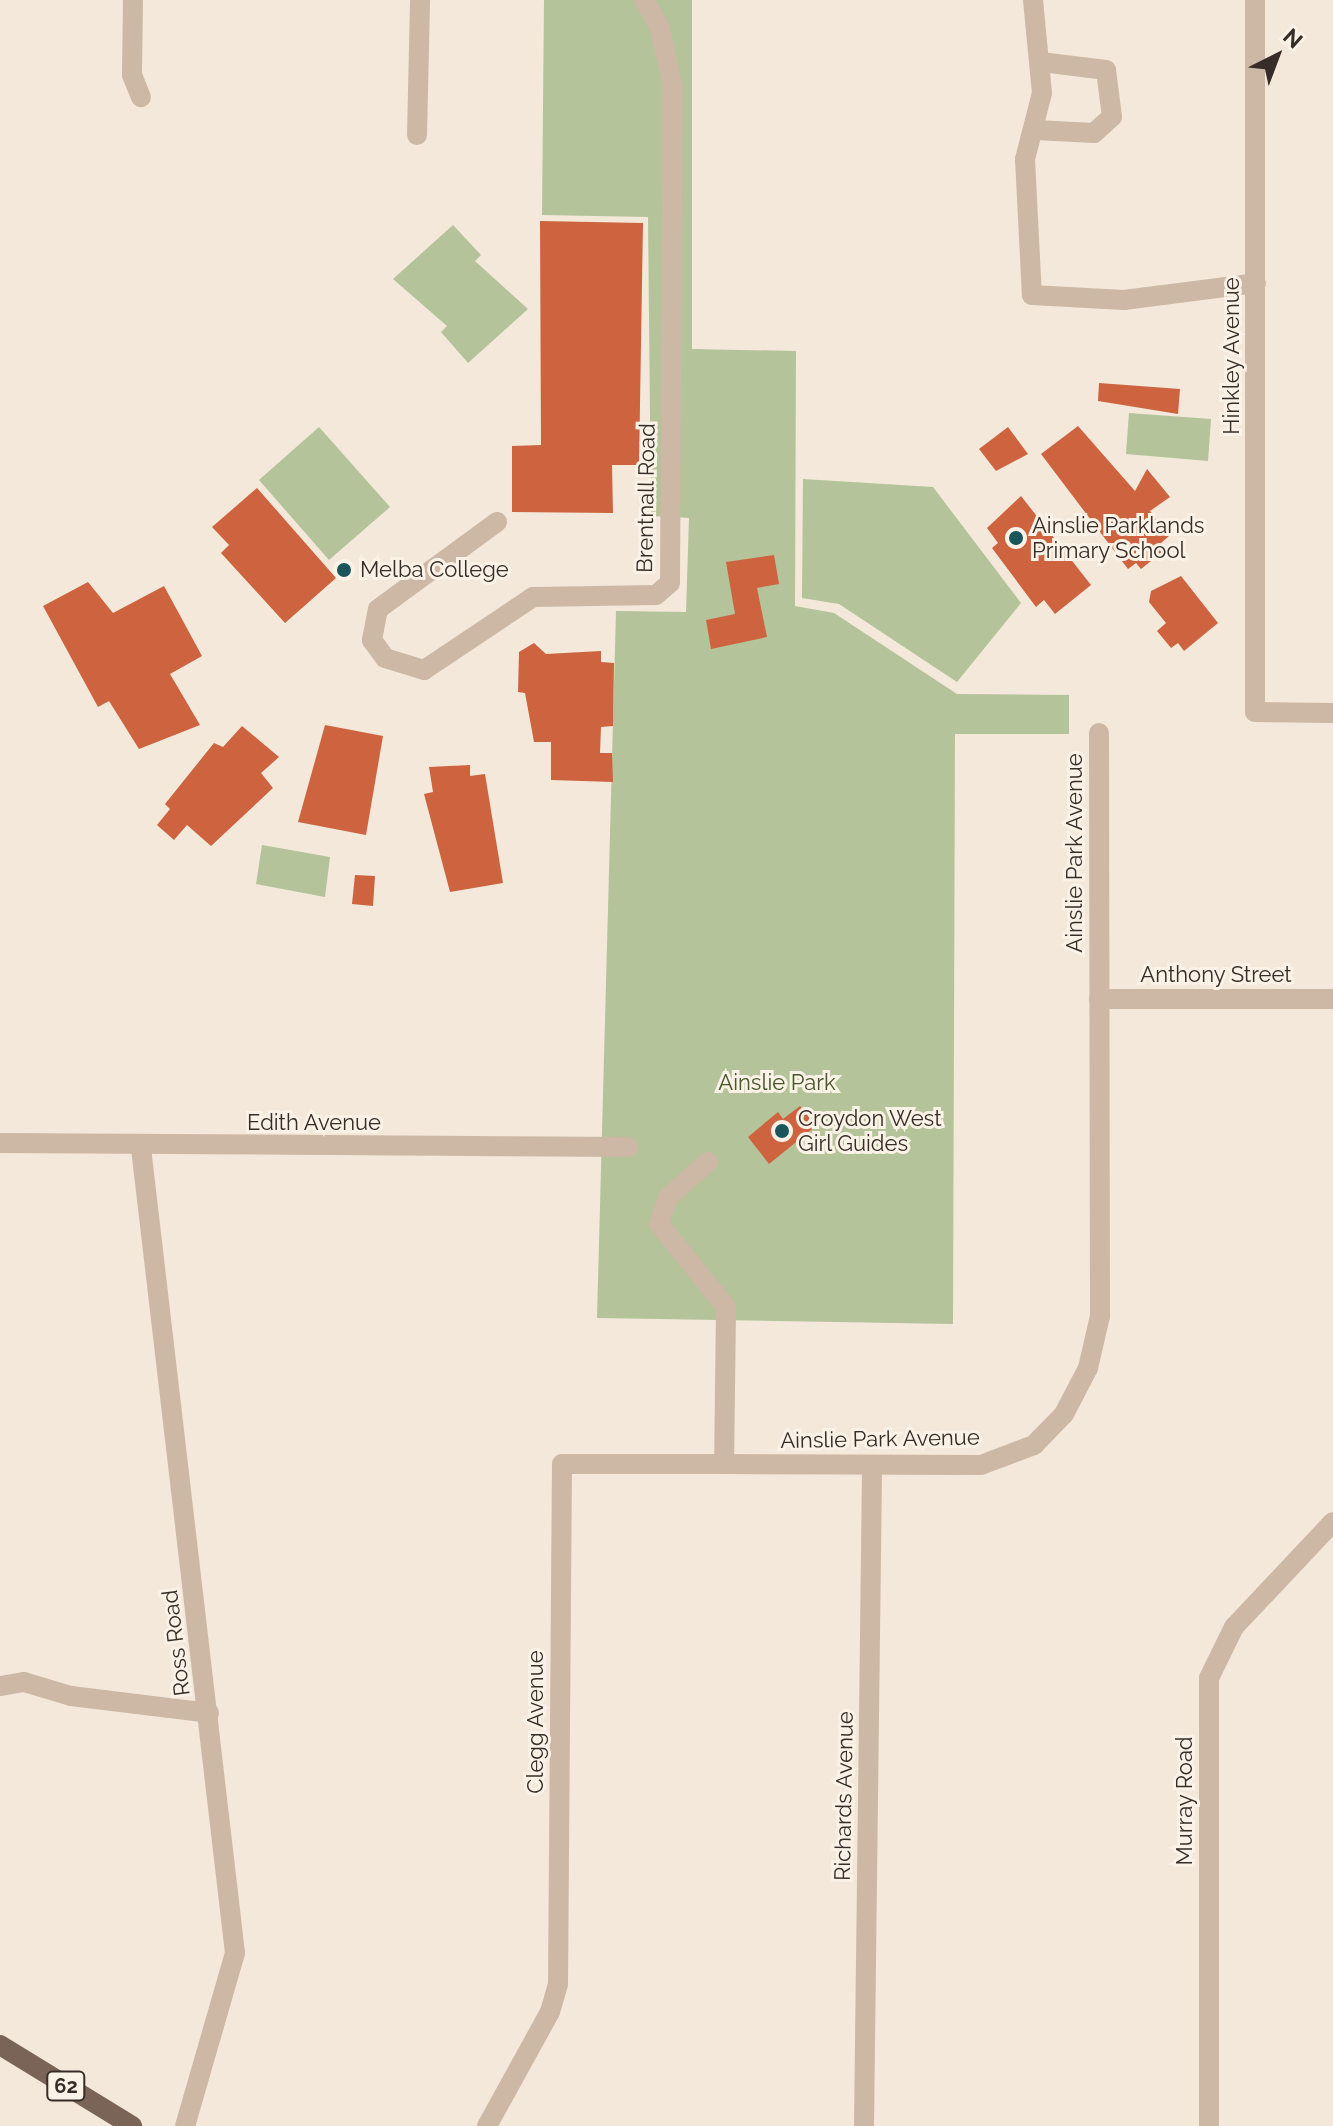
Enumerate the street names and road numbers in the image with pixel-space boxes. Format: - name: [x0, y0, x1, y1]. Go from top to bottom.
- street label: Hinkley Avenue: [1219, 277, 1245, 435]
- street label: Brentnall Road: [631, 423, 661, 573]
- street label: Ainslie Park Avenue: [1062, 753, 1088, 953]
- street label: Anthony Street: [1140, 962, 1292, 988]
- street label: Edith Avenue: [247, 1110, 381, 1136]
- street label: Ainslie Park Avenue: [780, 1424, 980, 1454]
- street label: Ross Road: [156, 1588, 196, 1698]
- street label: Clegg Avenue: [523, 1650, 549, 1794]
- street label: Richards Avenue: [829, 1711, 859, 1881]
- street label: Murray Road: [1172, 1736, 1198, 1866]
- road number: 62: [46, 2070, 86, 2102]

